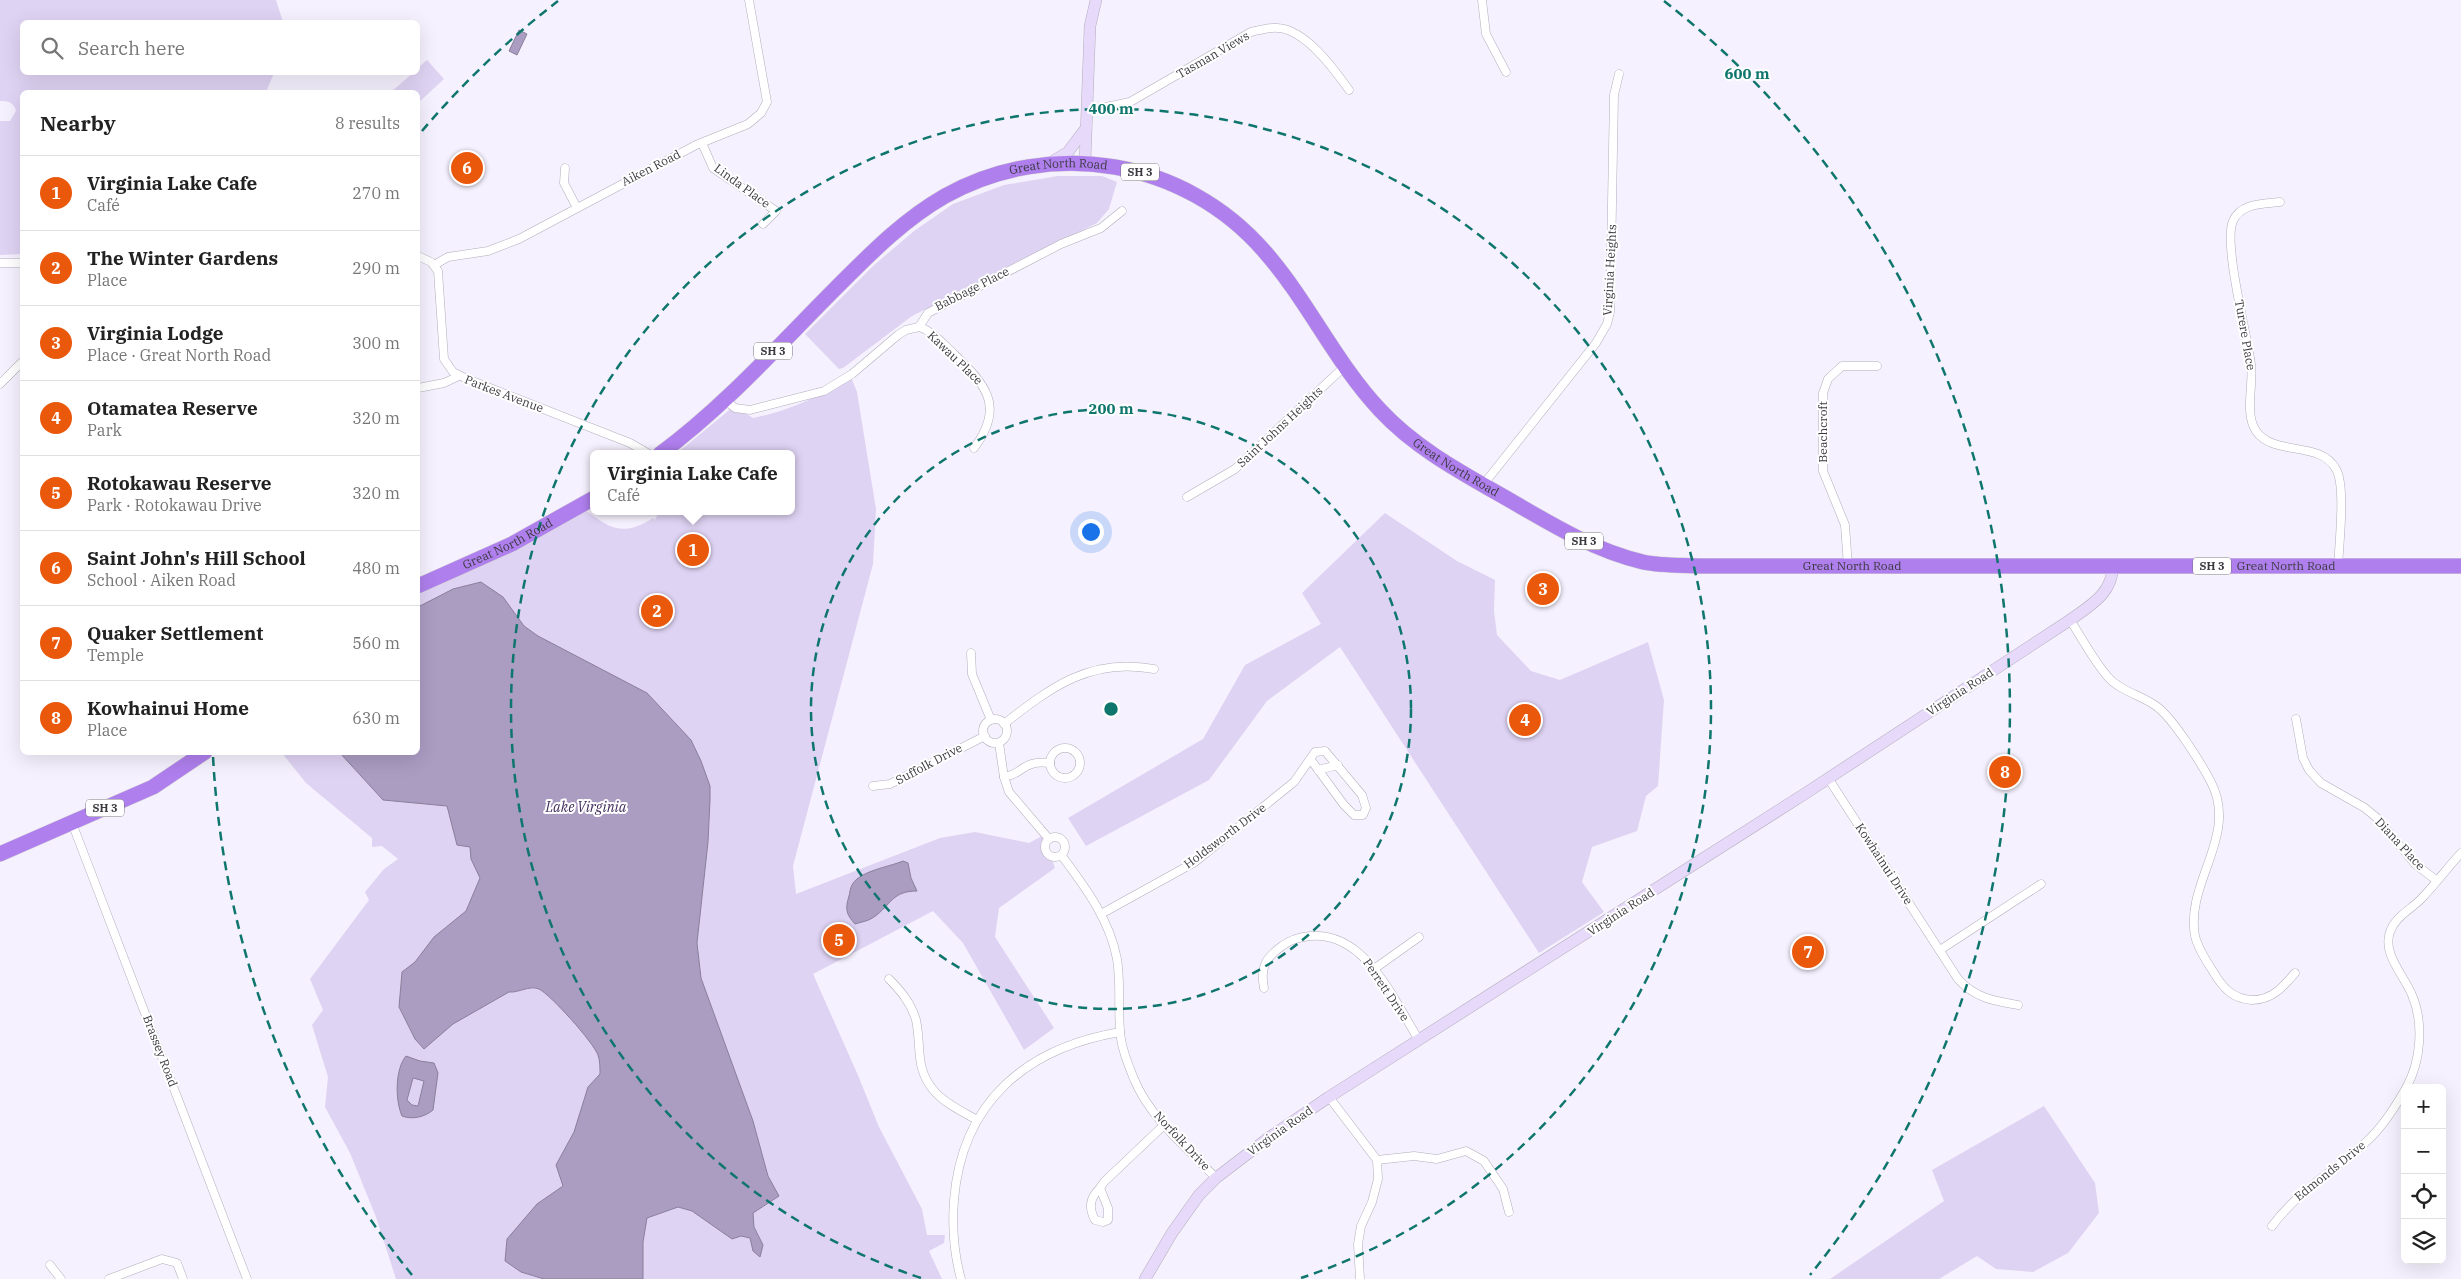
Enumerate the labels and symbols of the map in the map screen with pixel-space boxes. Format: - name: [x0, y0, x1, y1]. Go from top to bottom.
- street label: Tasman Views: [1174, 28, 1252, 81]
- text: 600 m: [1724, 64, 1770, 83]
- text: 400 m: [1088, 99, 1134, 118]
- street label: Aiken Road: [619, 146, 683, 189]
- pin: 6: [451, 149, 483, 187]
- street label: Great North Road: [1008, 155, 1108, 177]
- street label: Linda Place: [711, 160, 773, 211]
- road number: SH 3: [1121, 163, 1159, 180]
- street label: Virginia Heights: [1600, 224, 1619, 316]
- street label: Babbage Place: [932, 263, 1011, 314]
- street label: Turere Place: [2232, 298, 2259, 371]
- street label: Kawau Place: [925, 328, 986, 388]
- road number: SH 3: [754, 342, 792, 360]
- street label: Parkes Avenue: [463, 372, 546, 415]
- street label: Saint Johns Heights: [1234, 383, 1326, 470]
- text: 200 m: [1088, 399, 1134, 418]
- street label: Beachcroft: [1815, 401, 1830, 463]
- street label: Great North Road: [1410, 435, 1502, 499]
- street label: Great North Road: [460, 515, 555, 572]
- your location: [1078, 519, 1104, 545]
- pin: 1: [677, 531, 709, 569]
- road number: SH 3: [1565, 532, 1603, 550]
- street label: Great North Road: [1803, 558, 1902, 573]
- road number: SH 3: [2193, 558, 2231, 574]
- street label: Great North Road: [2237, 558, 2336, 573]
- pin: 3: [1527, 570, 1559, 608]
- pin: 2: [641, 592, 673, 630]
- street label: Virginia Road: [1924, 664, 1996, 719]
- centre of rings: [1102, 700, 1120, 718]
- pin: 4: [1509, 701, 1541, 739]
- street label: Suffolk Drive: [893, 740, 965, 787]
- pin: 8: [1989, 753, 2021, 791]
- water label: Lake Virginia: [545, 798, 627, 816]
- road number: SH 3: [86, 800, 124, 816]
- street label: Holdsworth Drive: [1181, 800, 1269, 871]
- street label: Diana Place: [2372, 814, 2428, 873]
- street label: Kowhainui Drive: [1853, 820, 1916, 907]
- street label: Virginia Road: [1585, 884, 1657, 939]
- pin: 5: [823, 921, 855, 959]
- pin: 7: [1792, 933, 1824, 971]
- street label: Perrett Drive: [1360, 956, 1413, 1024]
- street label: Brassey Road: [140, 1013, 181, 1089]
- street label: Virginia Road: [1244, 1102, 1315, 1159]
- street label: Norfolk Drive: [1151, 1108, 1214, 1174]
- street label: Edmonds Drive: [2291, 1137, 2368, 1204]

